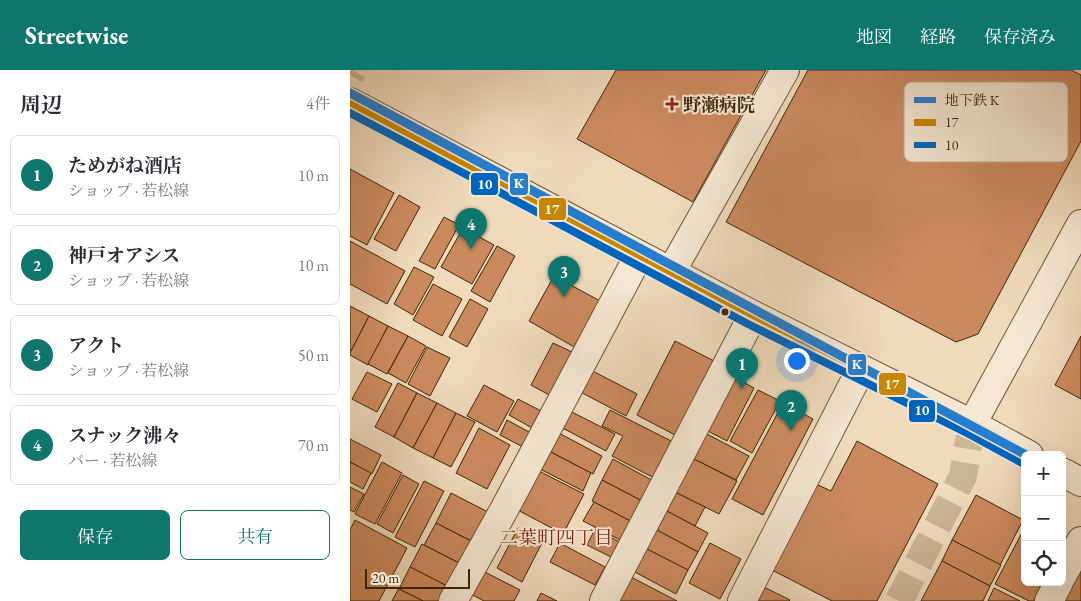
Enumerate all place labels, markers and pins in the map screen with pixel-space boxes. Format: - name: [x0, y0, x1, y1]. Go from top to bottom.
- place label: 野瀬病院: [683, 93, 755, 116]
- marker: 野瀬病院: [665, 97, 679, 111]
- pin: 4: [455, 208, 487, 249]
- pin: 3: [548, 256, 580, 297]
- unlabelled marker: [720, 307, 730, 317]
- pin: 1: [726, 348, 758, 389]
- pin: 2: [775, 390, 807, 431]

